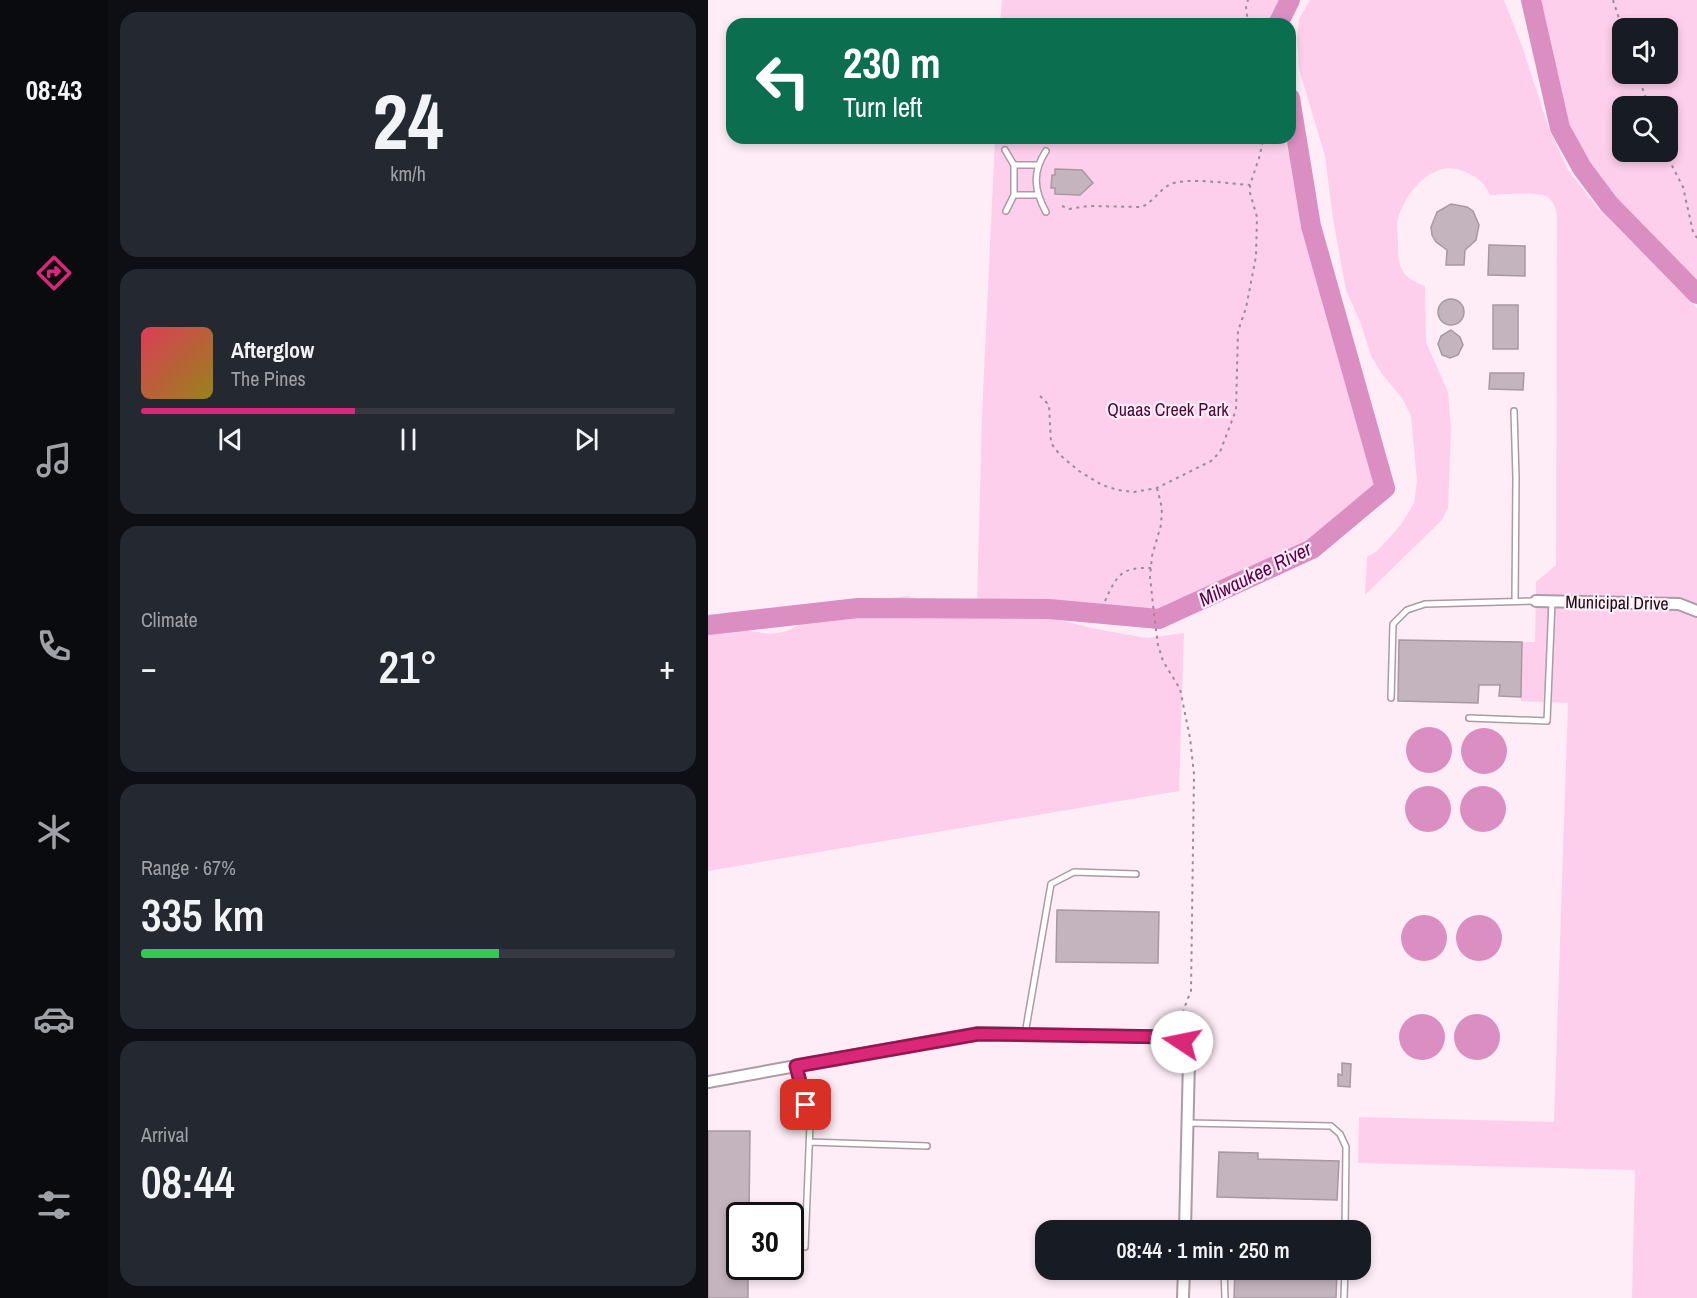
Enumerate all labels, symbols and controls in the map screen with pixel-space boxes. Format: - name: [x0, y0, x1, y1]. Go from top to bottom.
- map controls: [1612, 18, 1678, 162]
- button: sound: [1612, 18, 1678, 84]
- text: 230 m: [843, 35, 941, 91]
- icon: left: [744, 42, 822, 120]
- text: 24: [372, 68, 444, 173]
- text: 08:43: [26, 72, 82, 108]
- text: Turn left: [843, 89, 922, 125]
- button: search: [1612, 96, 1678, 162]
- text: km/h: [390, 160, 426, 187]
- icon: directions: [33, 252, 75, 294]
- text: Afterglow: [231, 335, 314, 365]
- text: The Pines: [231, 365, 306, 392]
- park label: Quaas Creek Park: [1107, 397, 1229, 422]
- icon: previous: [214, 423, 247, 456]
- icon: pause: [392, 423, 425, 456]
- icon: next: [570, 423, 603, 456]
- icon: music: [33, 439, 75, 481]
- water label: Milwaukee River: [1194, 534, 1316, 612]
- street label: Municipal Drive: [1565, 589, 1669, 616]
- text: Climate: [141, 606, 198, 633]
- icon: phone: [33, 625, 75, 667]
- text: 21°: [378, 636, 438, 697]
- text: −: [141, 645, 157, 689]
- text: +: [659, 645, 675, 689]
- icon: climate: [33, 811, 75, 853]
- text: Range · 67%: [141, 854, 236, 881]
- text: 335 km: [141, 884, 265, 945]
- icon: car: [33, 998, 75, 1040]
- position arrow: [1150, 1010, 1214, 1074]
- pin: [780, 1079, 831, 1130]
- icon: arrive: [789, 1088, 822, 1121]
- text: Arrival: [141, 1121, 188, 1148]
- text: 08:44: [141, 1151, 235, 1212]
- icon: filters: [33, 1184, 75, 1226]
- speed limit sign: 30: [726, 1202, 804, 1280]
- text: 08:44 · 1 min · 250 m: [1116, 1235, 1290, 1265]

